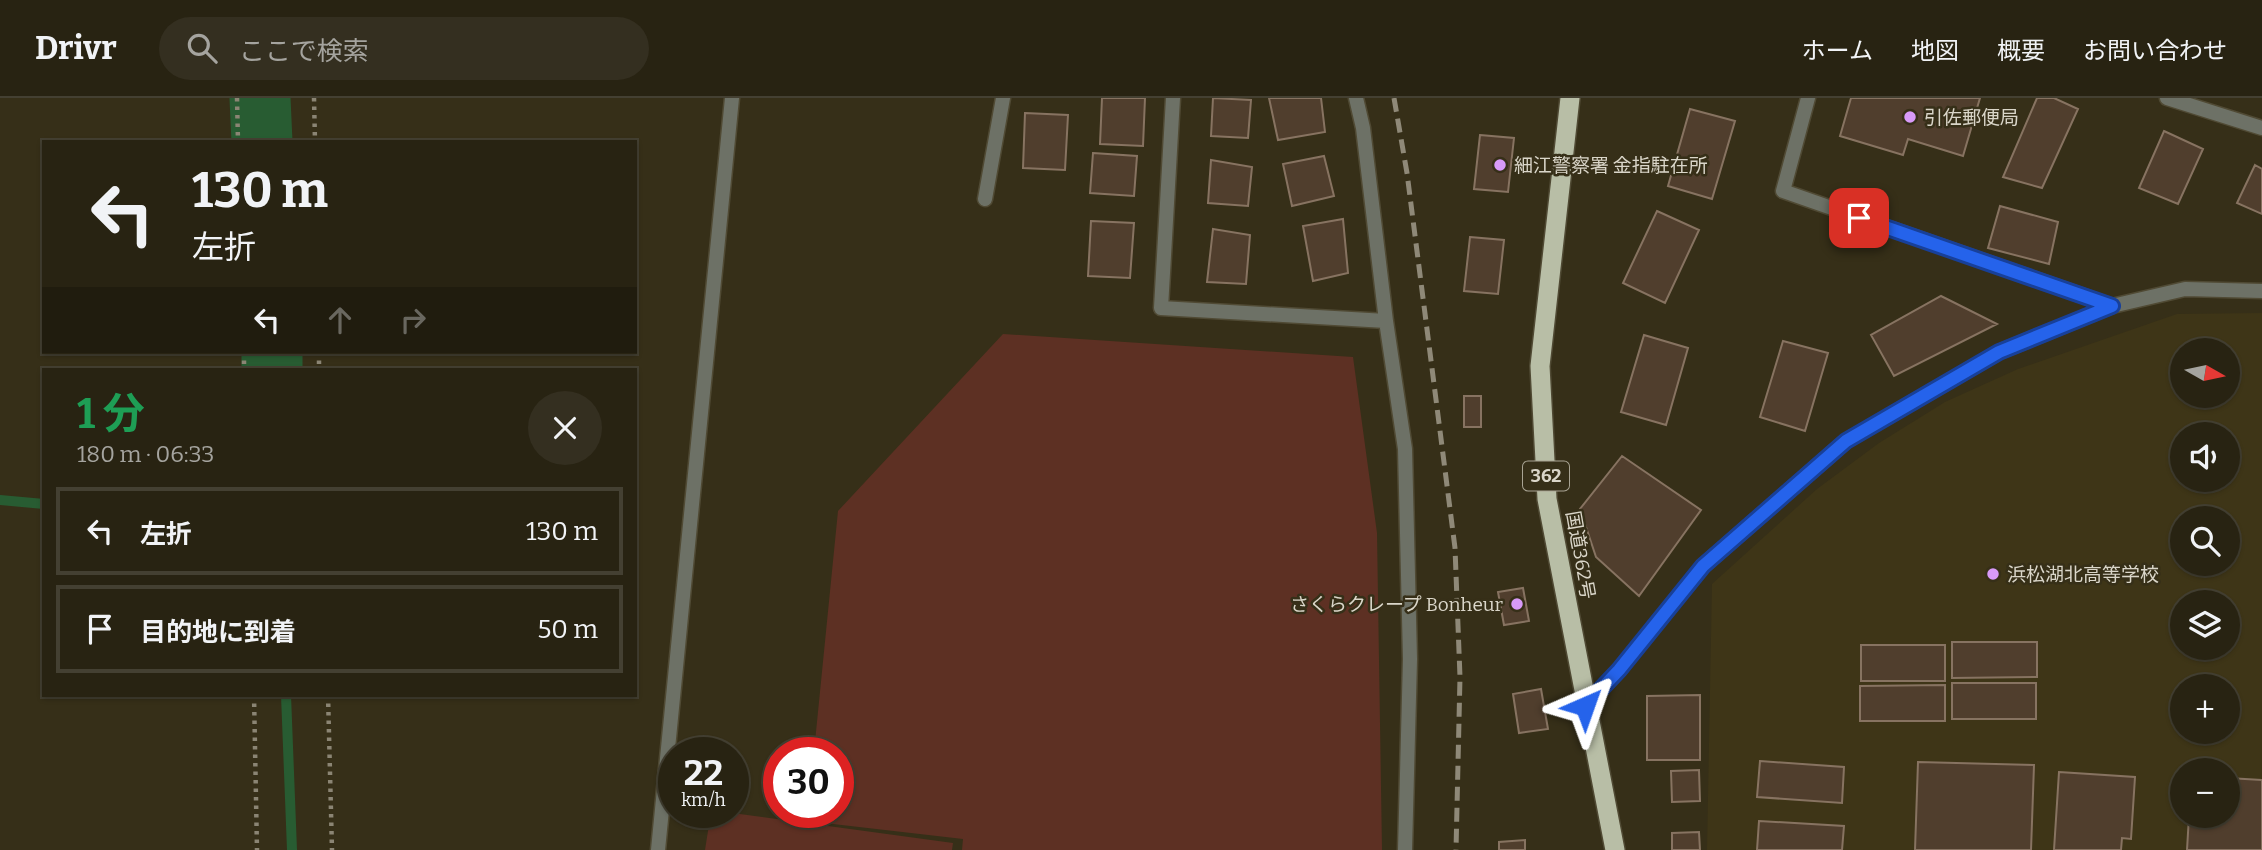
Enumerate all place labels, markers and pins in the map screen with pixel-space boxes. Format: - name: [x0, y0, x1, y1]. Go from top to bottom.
- place label: 引佐郵便局: [1924, 106, 2019, 129]
- marker: 引佐郵便局: [1902, 109, 1918, 125]
- place label: 細江警察署 金指駐在所: [1514, 154, 1708, 177]
- marker: 細江警察署 金指駐在所: [1492, 157, 1508, 173]
- pin: [1829, 188, 1889, 248]
- place label: 浜松湖北高等学校: [2007, 563, 2159, 586]
- marker: 浜松湖北高等学校: [1985, 566, 2001, 582]
- place label: さくらクレープ Bonheur: [1290, 593, 1504, 616]
- marker: さくらクレープ Bonheur: [1509, 596, 1525, 612]

